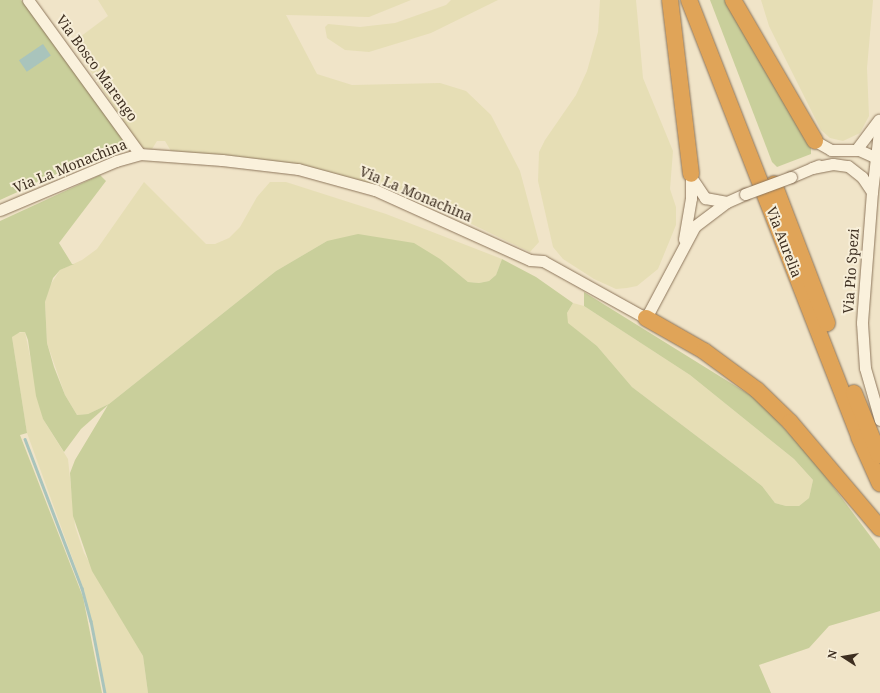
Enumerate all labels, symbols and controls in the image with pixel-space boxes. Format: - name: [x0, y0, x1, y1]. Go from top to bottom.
- street label: Via Bosco Marengo: [53, 12, 141, 124]
- street label: Via La Monachina: [11, 136, 129, 196]
- street label: Via La Monachina: [357, 163, 475, 225]
- street label: Via Aurelia: [763, 204, 805, 280]
- street label: Via Pio Spezi: [840, 228, 862, 314]
- north arrow: [824, 637, 864, 677]
- text: N: [824, 649, 840, 660]

